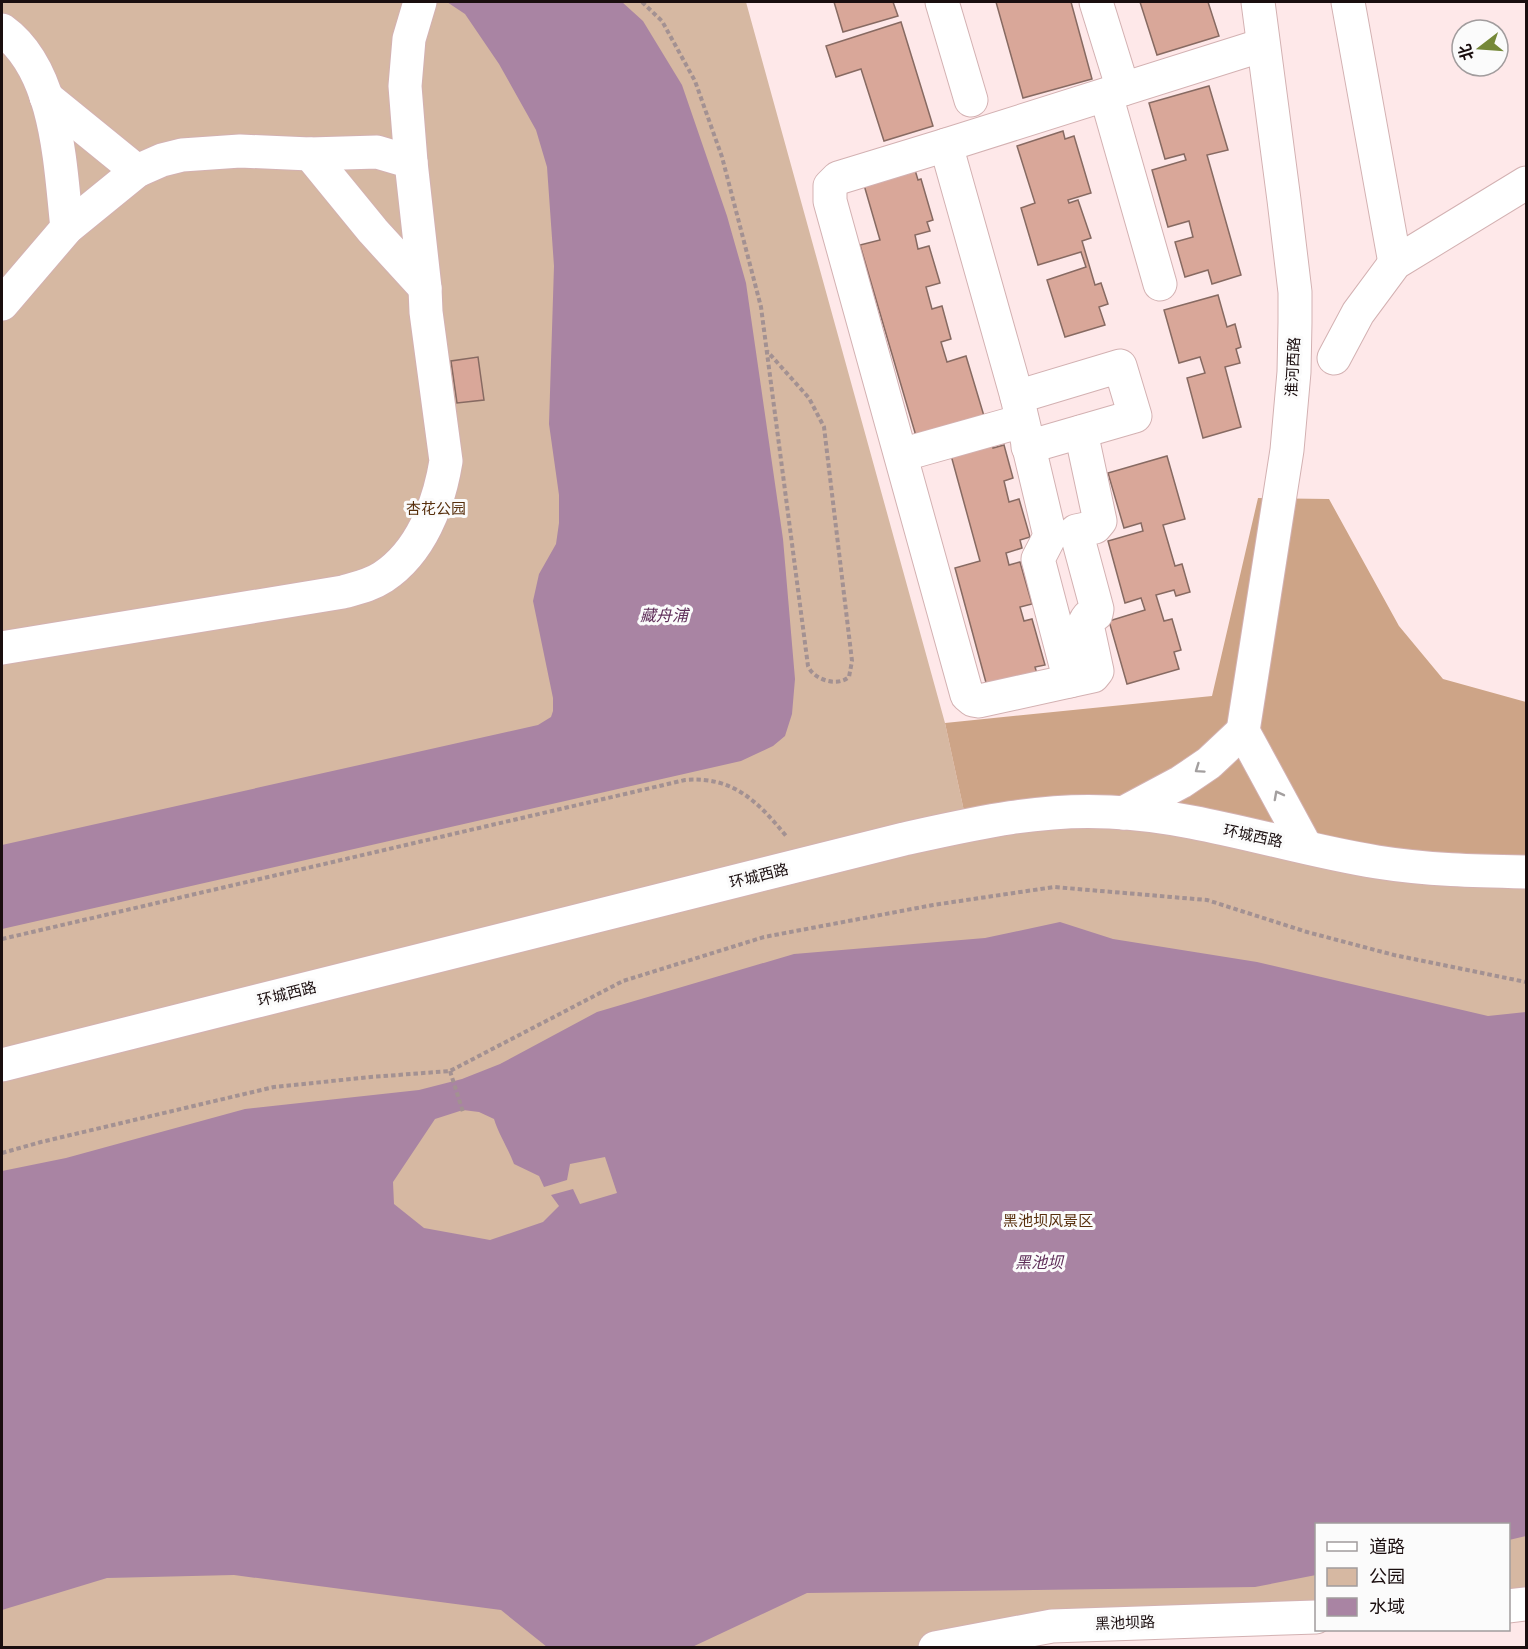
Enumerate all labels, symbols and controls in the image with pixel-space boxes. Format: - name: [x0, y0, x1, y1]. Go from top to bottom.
- north arrow: [1450, 18, 1510, 78]
- text: 北: [1455, 42, 1479, 63]
- street label: 淮河西路: [1282, 337, 1304, 397]
- park label: 杏花公园: [406, 500, 466, 518]
- water label: 藏舟浦: [640, 606, 691, 626]
- one-way arrow: [1195, 762, 1206, 773]
- one-way arrow: [1274, 791, 1286, 802]
- street label: 环城西路: [1222, 821, 1284, 851]
- street label: 环城西路: [728, 860, 790, 892]
- street label: 环城西路: [256, 978, 318, 1010]
- park label: 黑池坝风景区: [1003, 1212, 1093, 1230]
- water label: 黑池坝: [1015, 1253, 1065, 1273]
- legend: [1315, 1523, 1510, 1631]
- text: 道路: [1369, 1536, 1405, 1558]
- text: 公园: [1369, 1566, 1405, 1588]
- text: 水域: [1369, 1596, 1405, 1618]
- street label: 黑池坝路: [1095, 1613, 1155, 1633]

